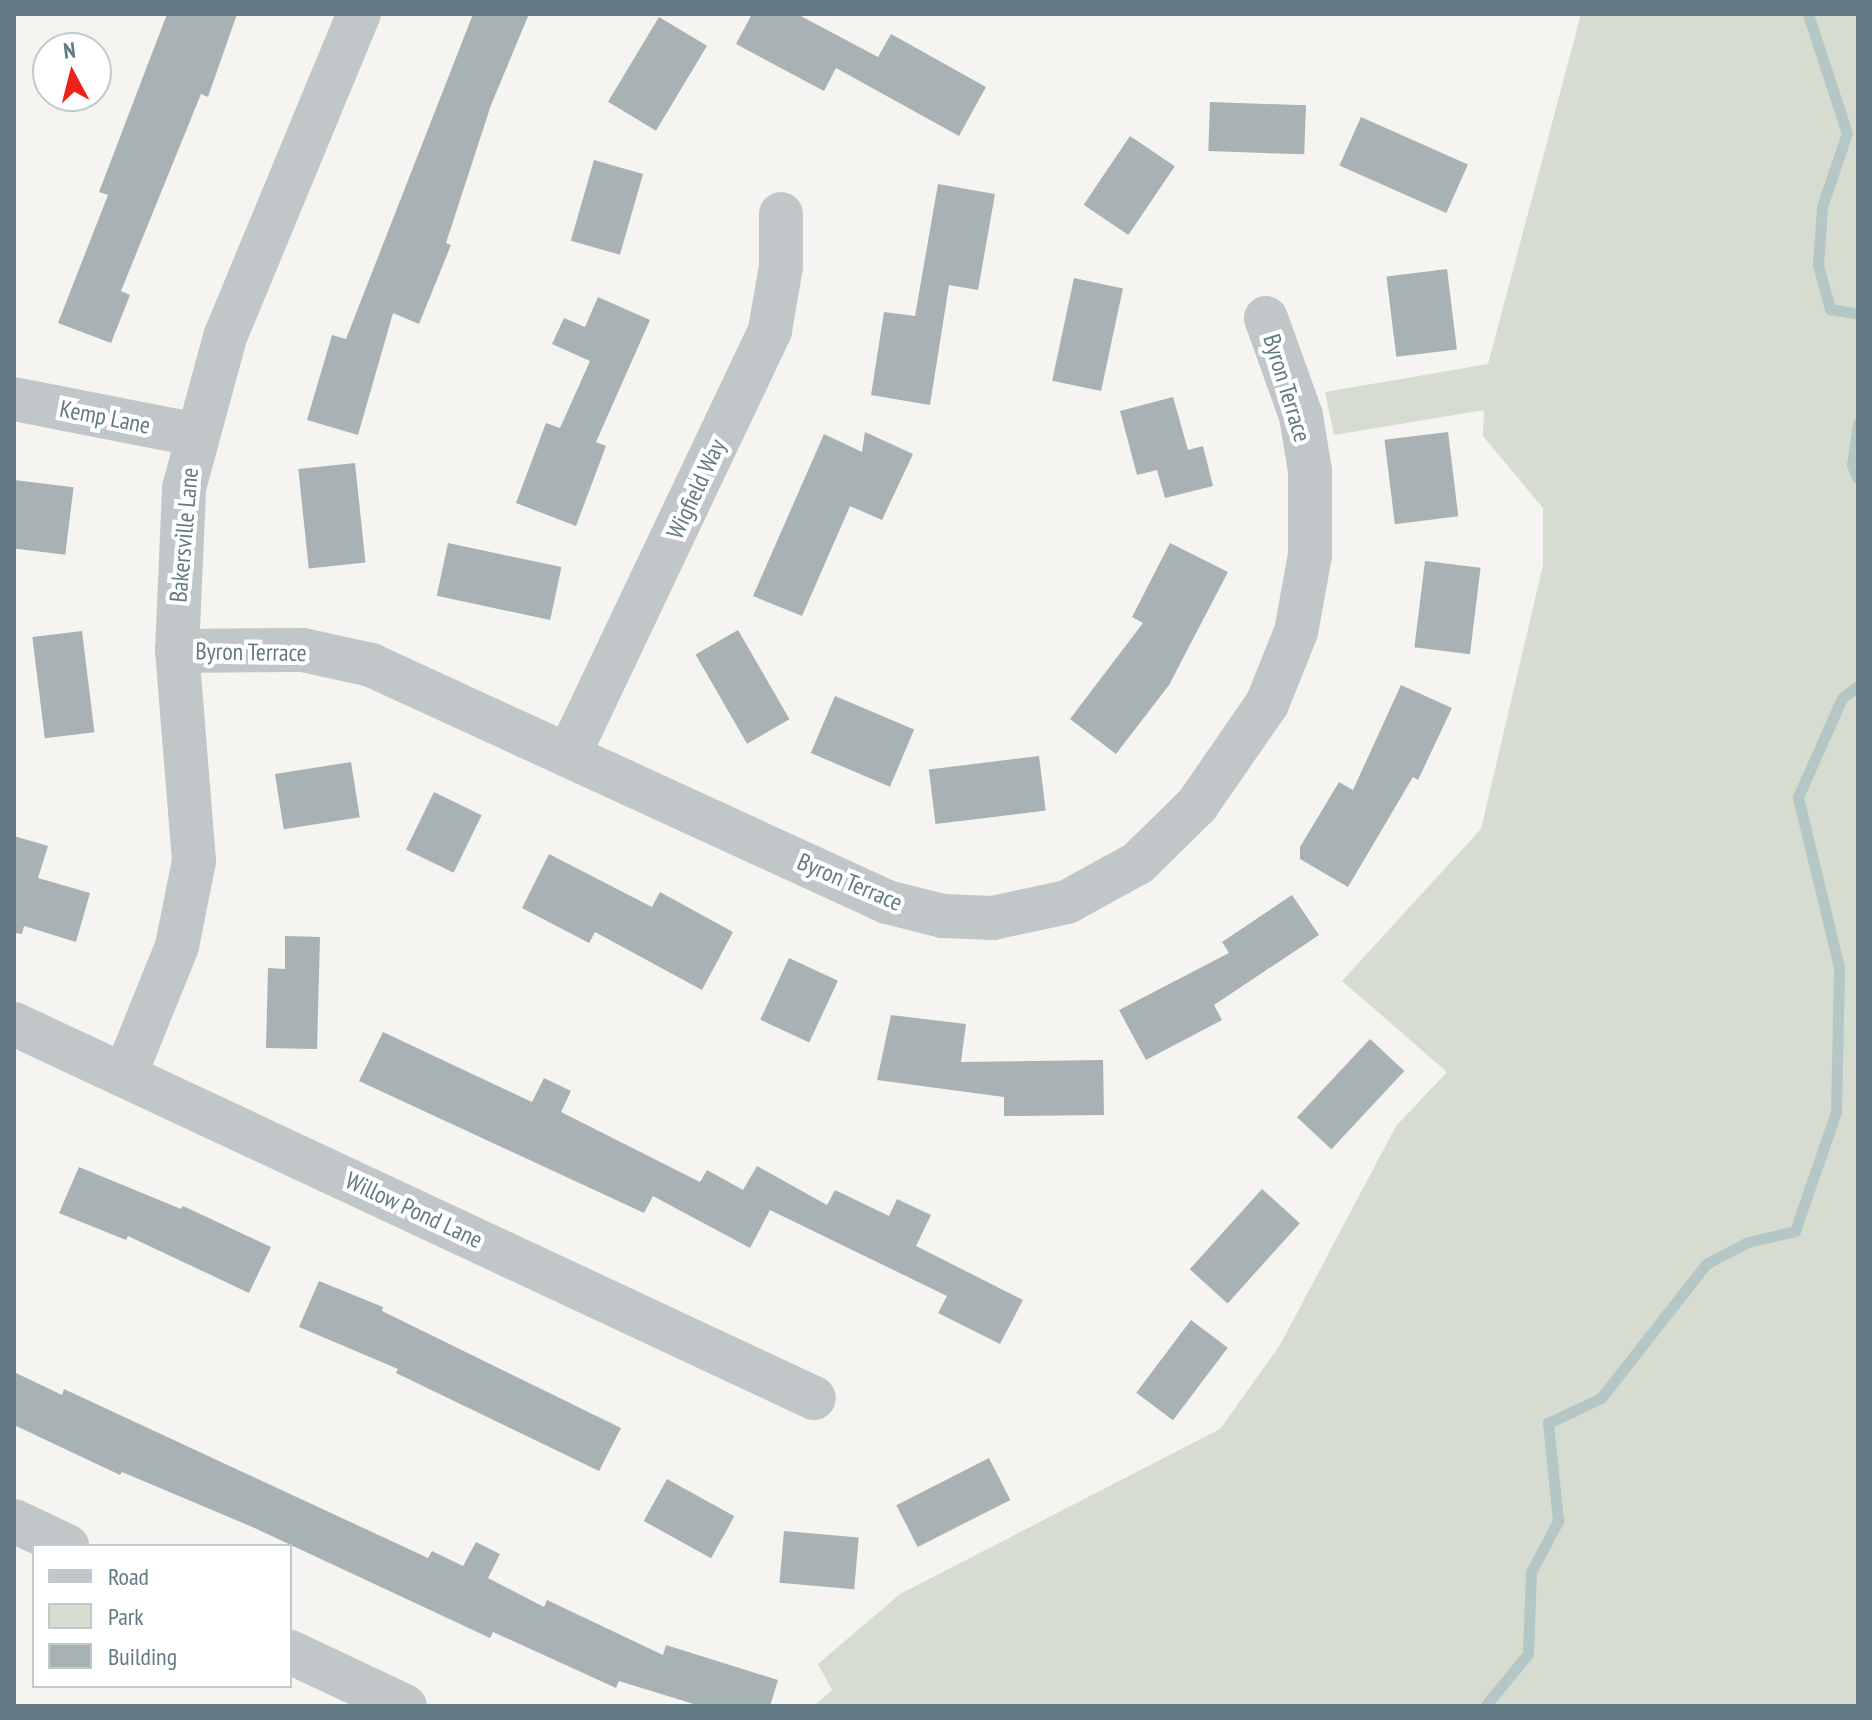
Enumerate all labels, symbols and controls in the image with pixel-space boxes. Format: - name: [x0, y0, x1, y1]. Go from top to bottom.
- north arrow: [32, 32, 112, 112]
- text: N: [62, 36, 77, 65]
- street label: Byron Terrace: [1257, 330, 1317, 446]
- street label: Kemp Lane: [57, 394, 153, 440]
- street label: Wigfield Way: [660, 434, 732, 544]
- street label: Bakersville Lane: [164, 467, 204, 603]
- street label: Byron Terrace: [195, 637, 307, 667]
- street label: Byron Terrace: [793, 847, 907, 917]
- street label: Willow Pond Lane: [341, 1166, 487, 1254]
- legend: [32, 1544, 292, 1688]
- text: Road: [108, 1561, 149, 1592]
- text: Park: [108, 1601, 144, 1632]
- text: Building: [108, 1641, 177, 1672]

